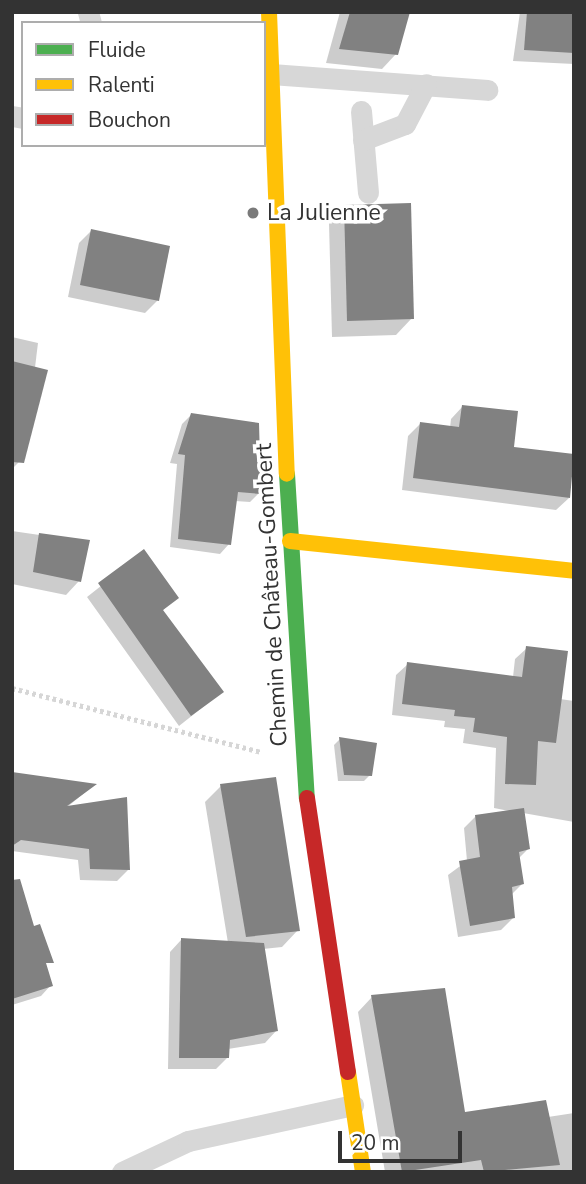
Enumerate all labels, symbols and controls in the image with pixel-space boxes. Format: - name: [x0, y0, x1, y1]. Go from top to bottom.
- legend: [21, 21, 266, 147]
- text: Fluide: [88, 36, 146, 64]
- text: Ralenti: [88, 71, 155, 99]
- text: Bouchon: [88, 106, 171, 134]
- place label: La Julienne: [267, 199, 381, 227]
- marker: La Julienne: [245, 205, 261, 221]
- street label: Chemin de Château-Gombert: [250, 443, 294, 747]
- scale bar: [341, 1118, 465, 1162]
- text: 20 m: [351, 1129, 400, 1157]

